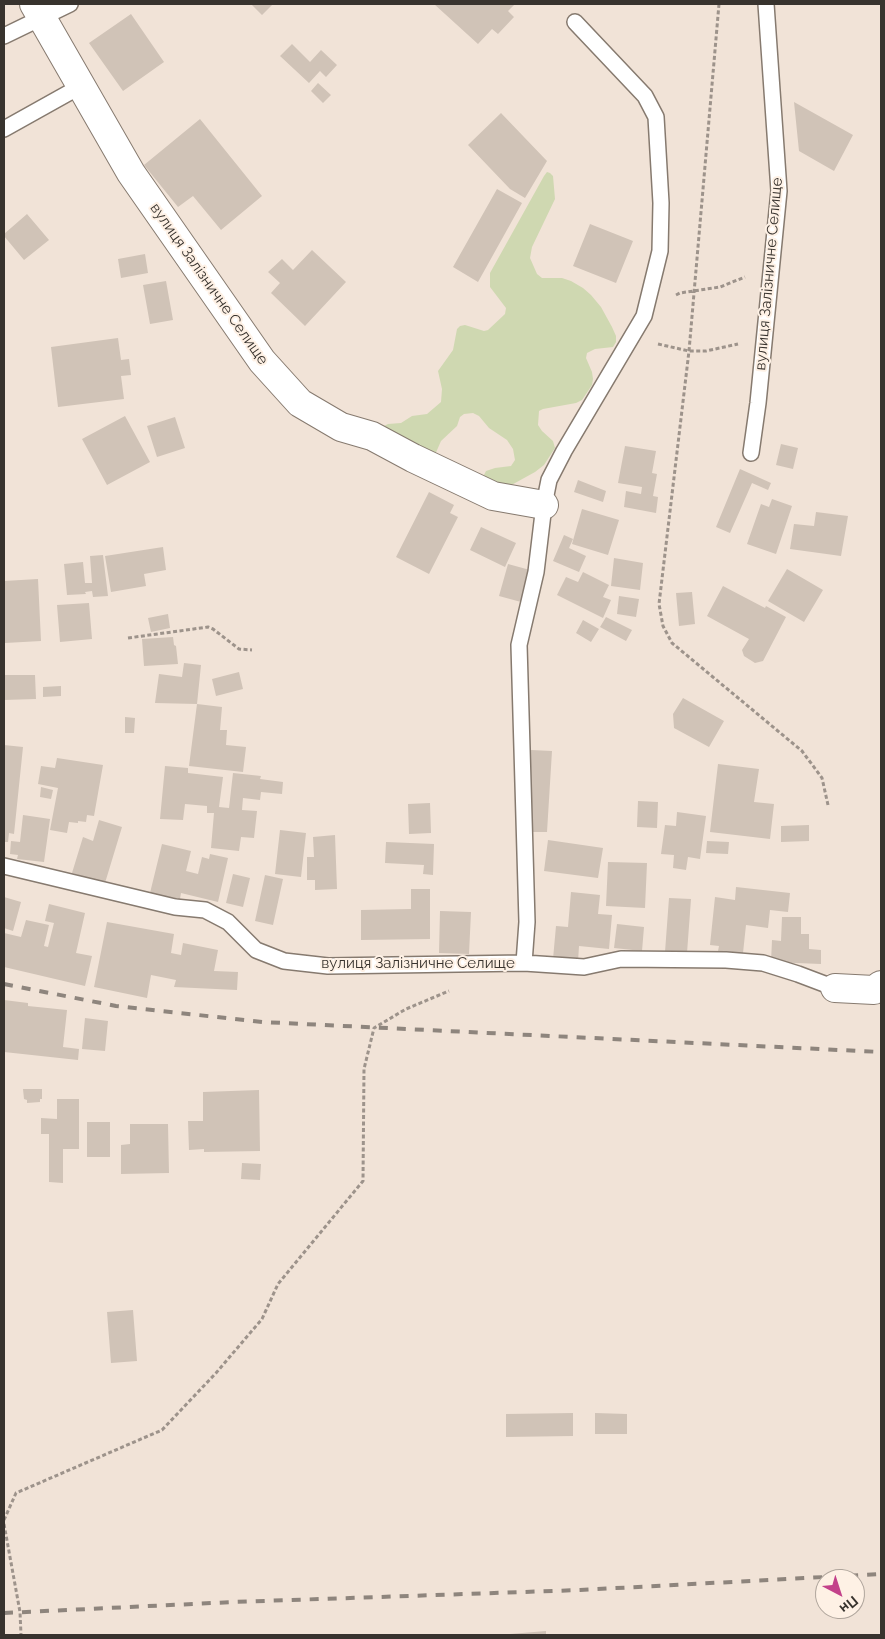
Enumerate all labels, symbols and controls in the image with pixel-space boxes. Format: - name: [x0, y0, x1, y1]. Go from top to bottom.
- street label: вулиця Залізничне Селище: [752, 177, 786, 371]
- street label: вулиця Залізничне Селище: [146, 200, 272, 368]
- street label: вулиця Залізничне Селище: [321, 954, 515, 972]
- north arrow: [815, 1569, 865, 1619]
- text: Пн: [837, 1593, 861, 1617]

